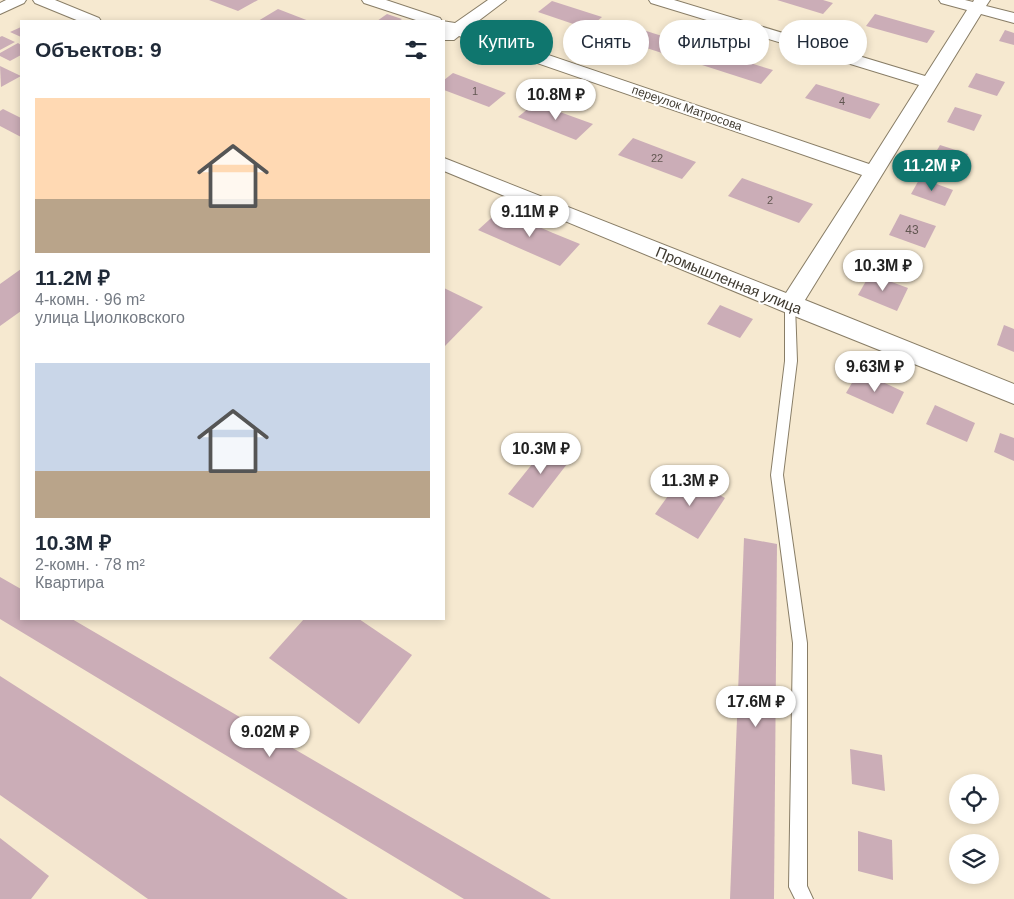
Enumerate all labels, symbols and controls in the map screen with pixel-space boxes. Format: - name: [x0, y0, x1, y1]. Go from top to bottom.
- chip: Купить: [460, 20, 553, 65]
- chip: Снять: [563, 20, 649, 65]
- chip: Фильтры: [659, 20, 769, 65]
- chip: Новое: [779, 20, 867, 65]
- icon: filters: [402, 36, 430, 64]
- text: Объектов: 9: [35, 38, 162, 61]
- pin: 10.8M ₽: [510, 78, 602, 121]
- street label: переулок Матросова: [630, 83, 744, 134]
- house number: 1: [472, 85, 478, 97]
- text: 10.8M ₽: [527, 86, 585, 103]
- house number: 4: [839, 95, 845, 107]
- icon: home: [188, 131, 278, 221]
- pin: 11.2M ₽: [886, 150, 978, 192]
- house number: 22: [651, 152, 663, 164]
- text: 11.2M ₽: [903, 157, 961, 174]
- house number: 2: [767, 194, 773, 206]
- pin: 9.11M ₽: [484, 196, 576, 238]
- text: 9.11M ₽: [501, 203, 559, 220]
- house number: 43: [905, 223, 919, 237]
- street label: Промышленная улица: [653, 243, 805, 317]
- pin: 10.3M ₽: [837, 250, 929, 292]
- text: 10.3M ₽: [854, 257, 912, 274]
- text: 11.2M ₽: [35, 266, 110, 289]
- text: 4-комн. · 96 m²: [35, 291, 145, 308]
- text: улица Циолковского: [35, 309, 185, 326]
- pin: 9.63M ₽: [829, 350, 921, 393]
- text: 9.63M ₽: [846, 358, 904, 375]
- icon: home: [188, 396, 278, 486]
- pin: 10.3M ₽: [495, 432, 587, 475]
- text: 10.3M ₽: [512, 440, 570, 457]
- pin: 11.3M ₽: [644, 464, 736, 507]
- text: 11.3M ₽: [661, 472, 719, 489]
- text: 10.3M ₽: [35, 531, 111, 554]
- text: 2-комн. · 78 m²: [35, 556, 145, 573]
- text: Квартира: [35, 574, 104, 591]
- pin: 17.6M ₽: [710, 686, 802, 728]
- text: 17.6M ₽: [727, 693, 785, 710]
- pin: 9.02M ₽: [224, 716, 316, 758]
- text: 9.02M ₽: [241, 723, 299, 740]
- map controls: [949, 774, 999, 884]
- button: locate: [949, 774, 999, 824]
- button: layers: [949, 834, 999, 884]

